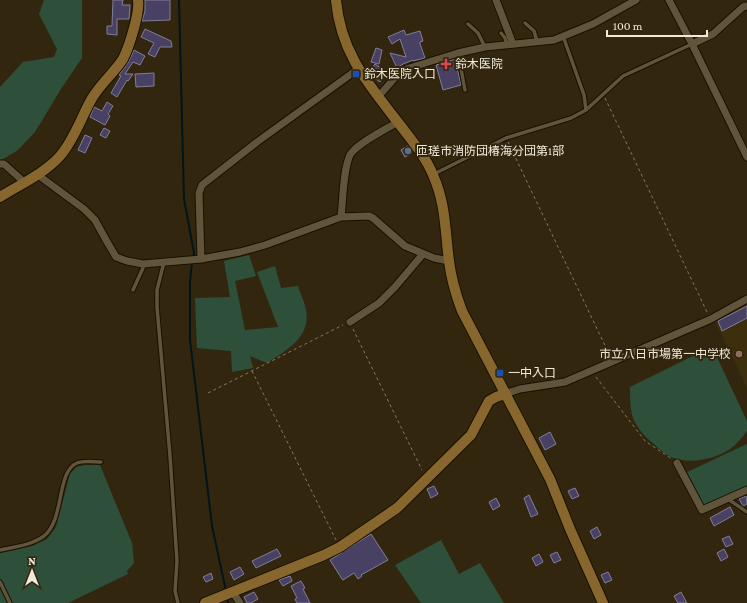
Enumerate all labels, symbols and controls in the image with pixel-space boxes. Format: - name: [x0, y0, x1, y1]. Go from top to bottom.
- scale bar: [607, 12, 707, 38]
- text: 100 m: [613, 19, 643, 33]
- place label: 鈴木医院: [455, 57, 503, 71]
- marker: 鈴木医院: [440, 58, 452, 70]
- place label: 鈴木医院入口: [364, 67, 436, 81]
- marker: 鈴木医院入口: [351, 69, 361, 79]
- place label: 匝瑳市消防団椿海分団第1部: [416, 144, 564, 158]
- marker: 匝瑳市消防団椿海分団第1部: [403, 146, 413, 156]
- place label: 市立八日市場第一中学校: [599, 347, 731, 361]
- marker: 市立八日市場第一中学校: [734, 349, 744, 359]
- place label: 一中入口: [508, 366, 556, 380]
- marker: 一中入口: [495, 368, 505, 378]
- north arrow: [12, 551, 52, 591]
- text: N: [28, 555, 36, 567]

